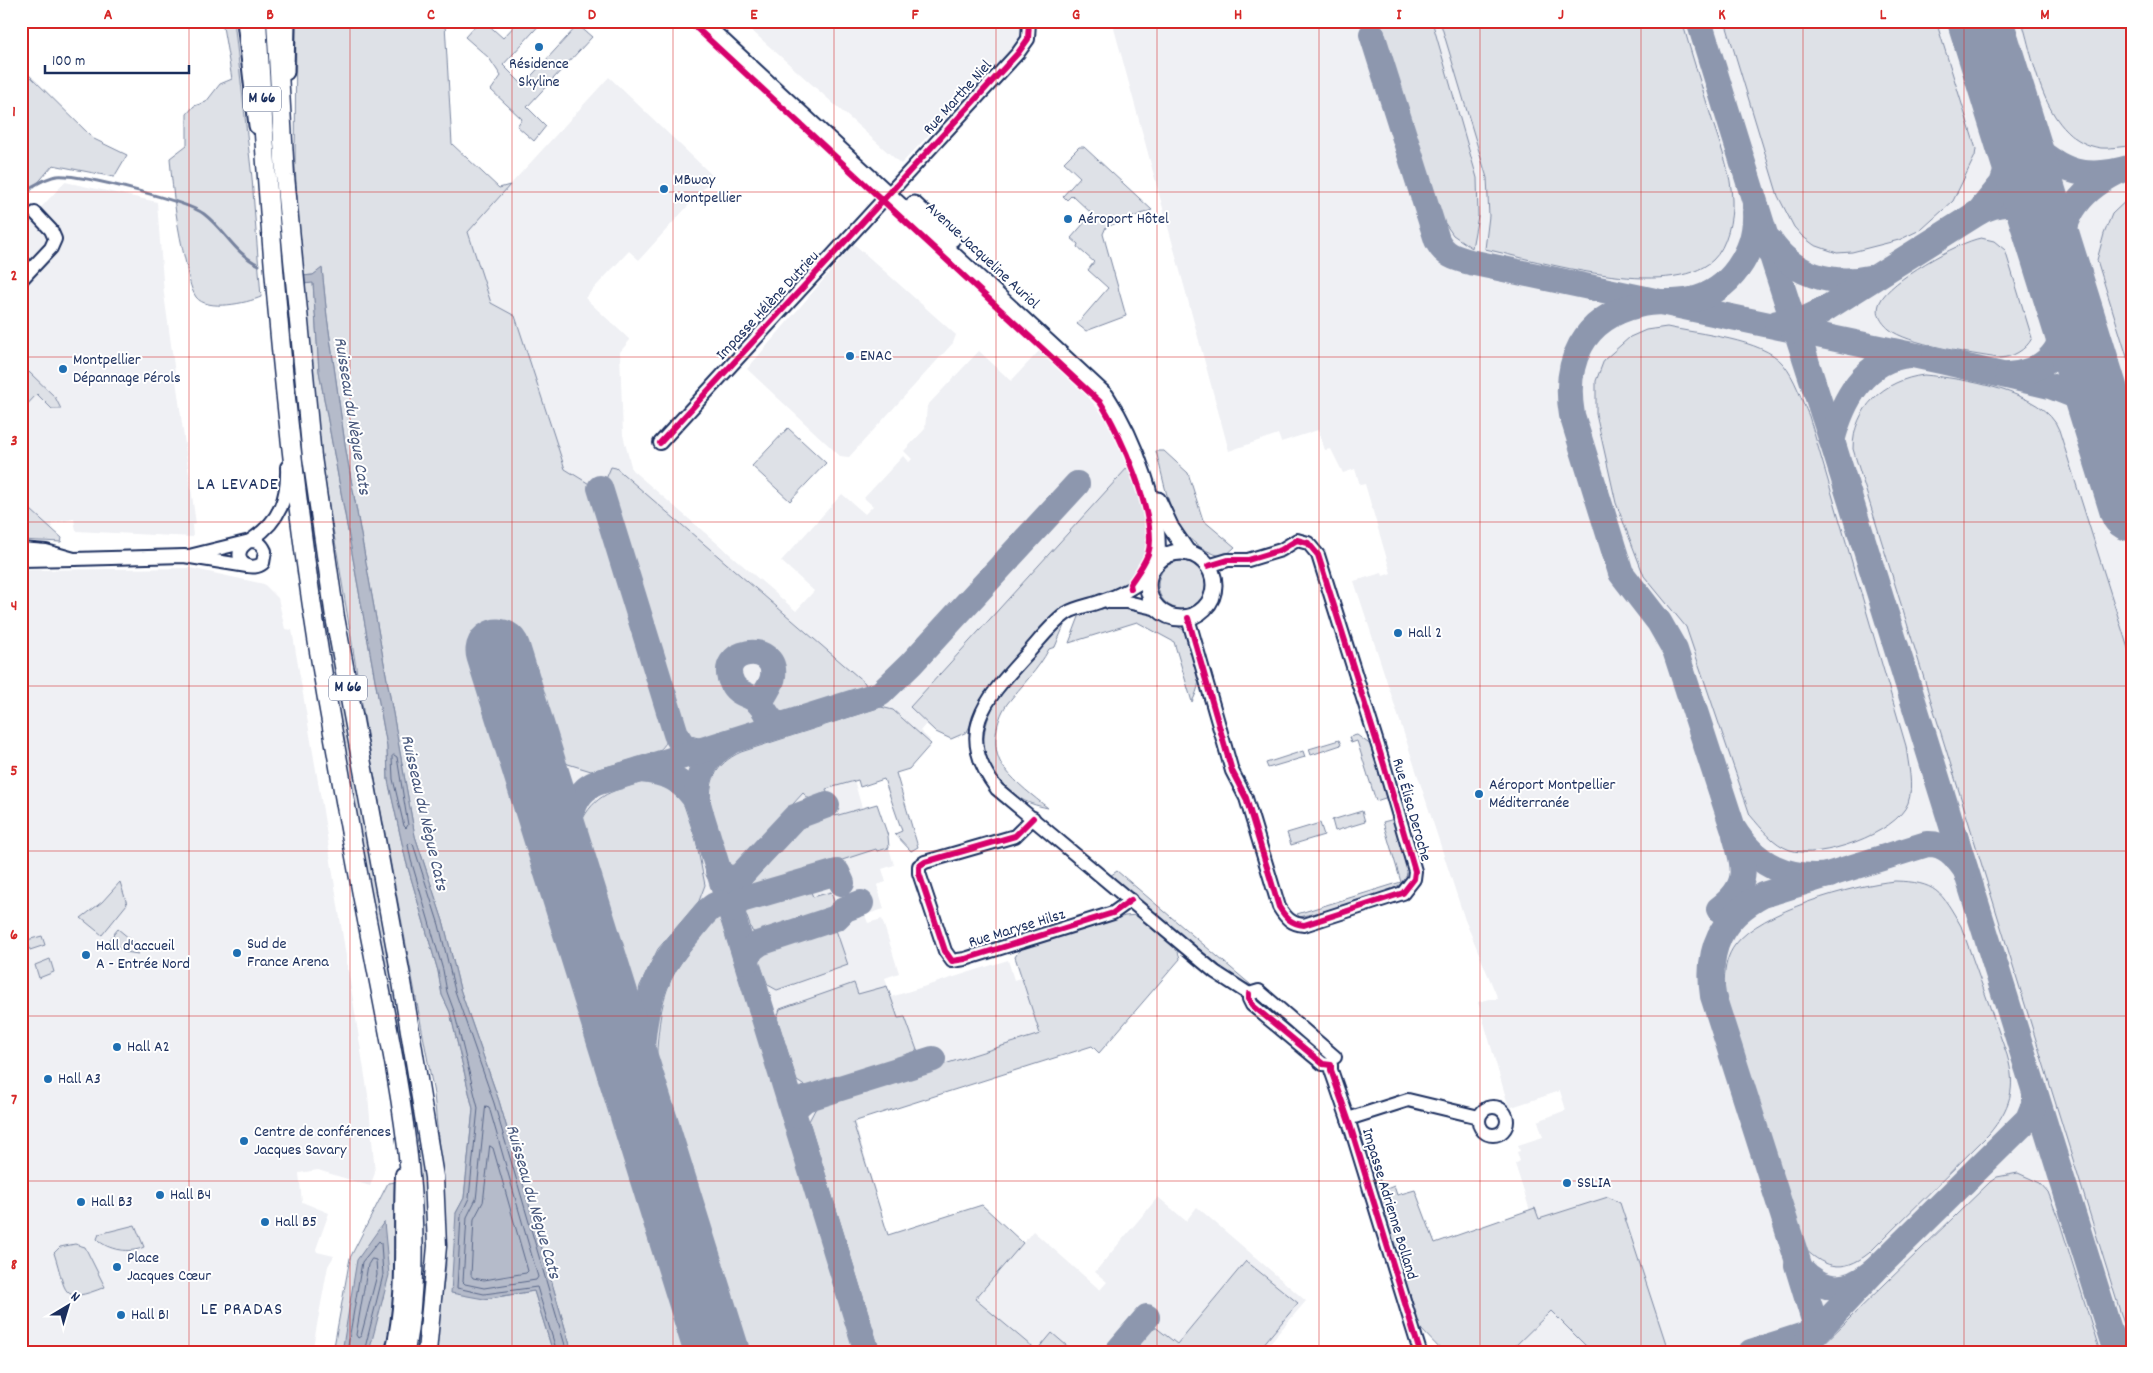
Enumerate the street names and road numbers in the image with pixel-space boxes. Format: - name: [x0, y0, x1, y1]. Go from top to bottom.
- street label: Rue Marthe Niel: [918, 55, 998, 141]
- road number: M 66: [243, 86, 281, 112]
- street label: Avenue Jacqueline Auriol: [920, 197, 1044, 315]
- street label: Impasse Hélène Dutrieu: [711, 246, 825, 366]
- road number: M 66: [329, 676, 367, 700]
- street label: Rue Élisa Deroche: [1385, 756, 1437, 864]
- street label: Rue Maryse Hilsz: [966, 903, 1068, 955]
- street label: Impasse Adrienne Bolland: [1355, 1125, 1423, 1283]

